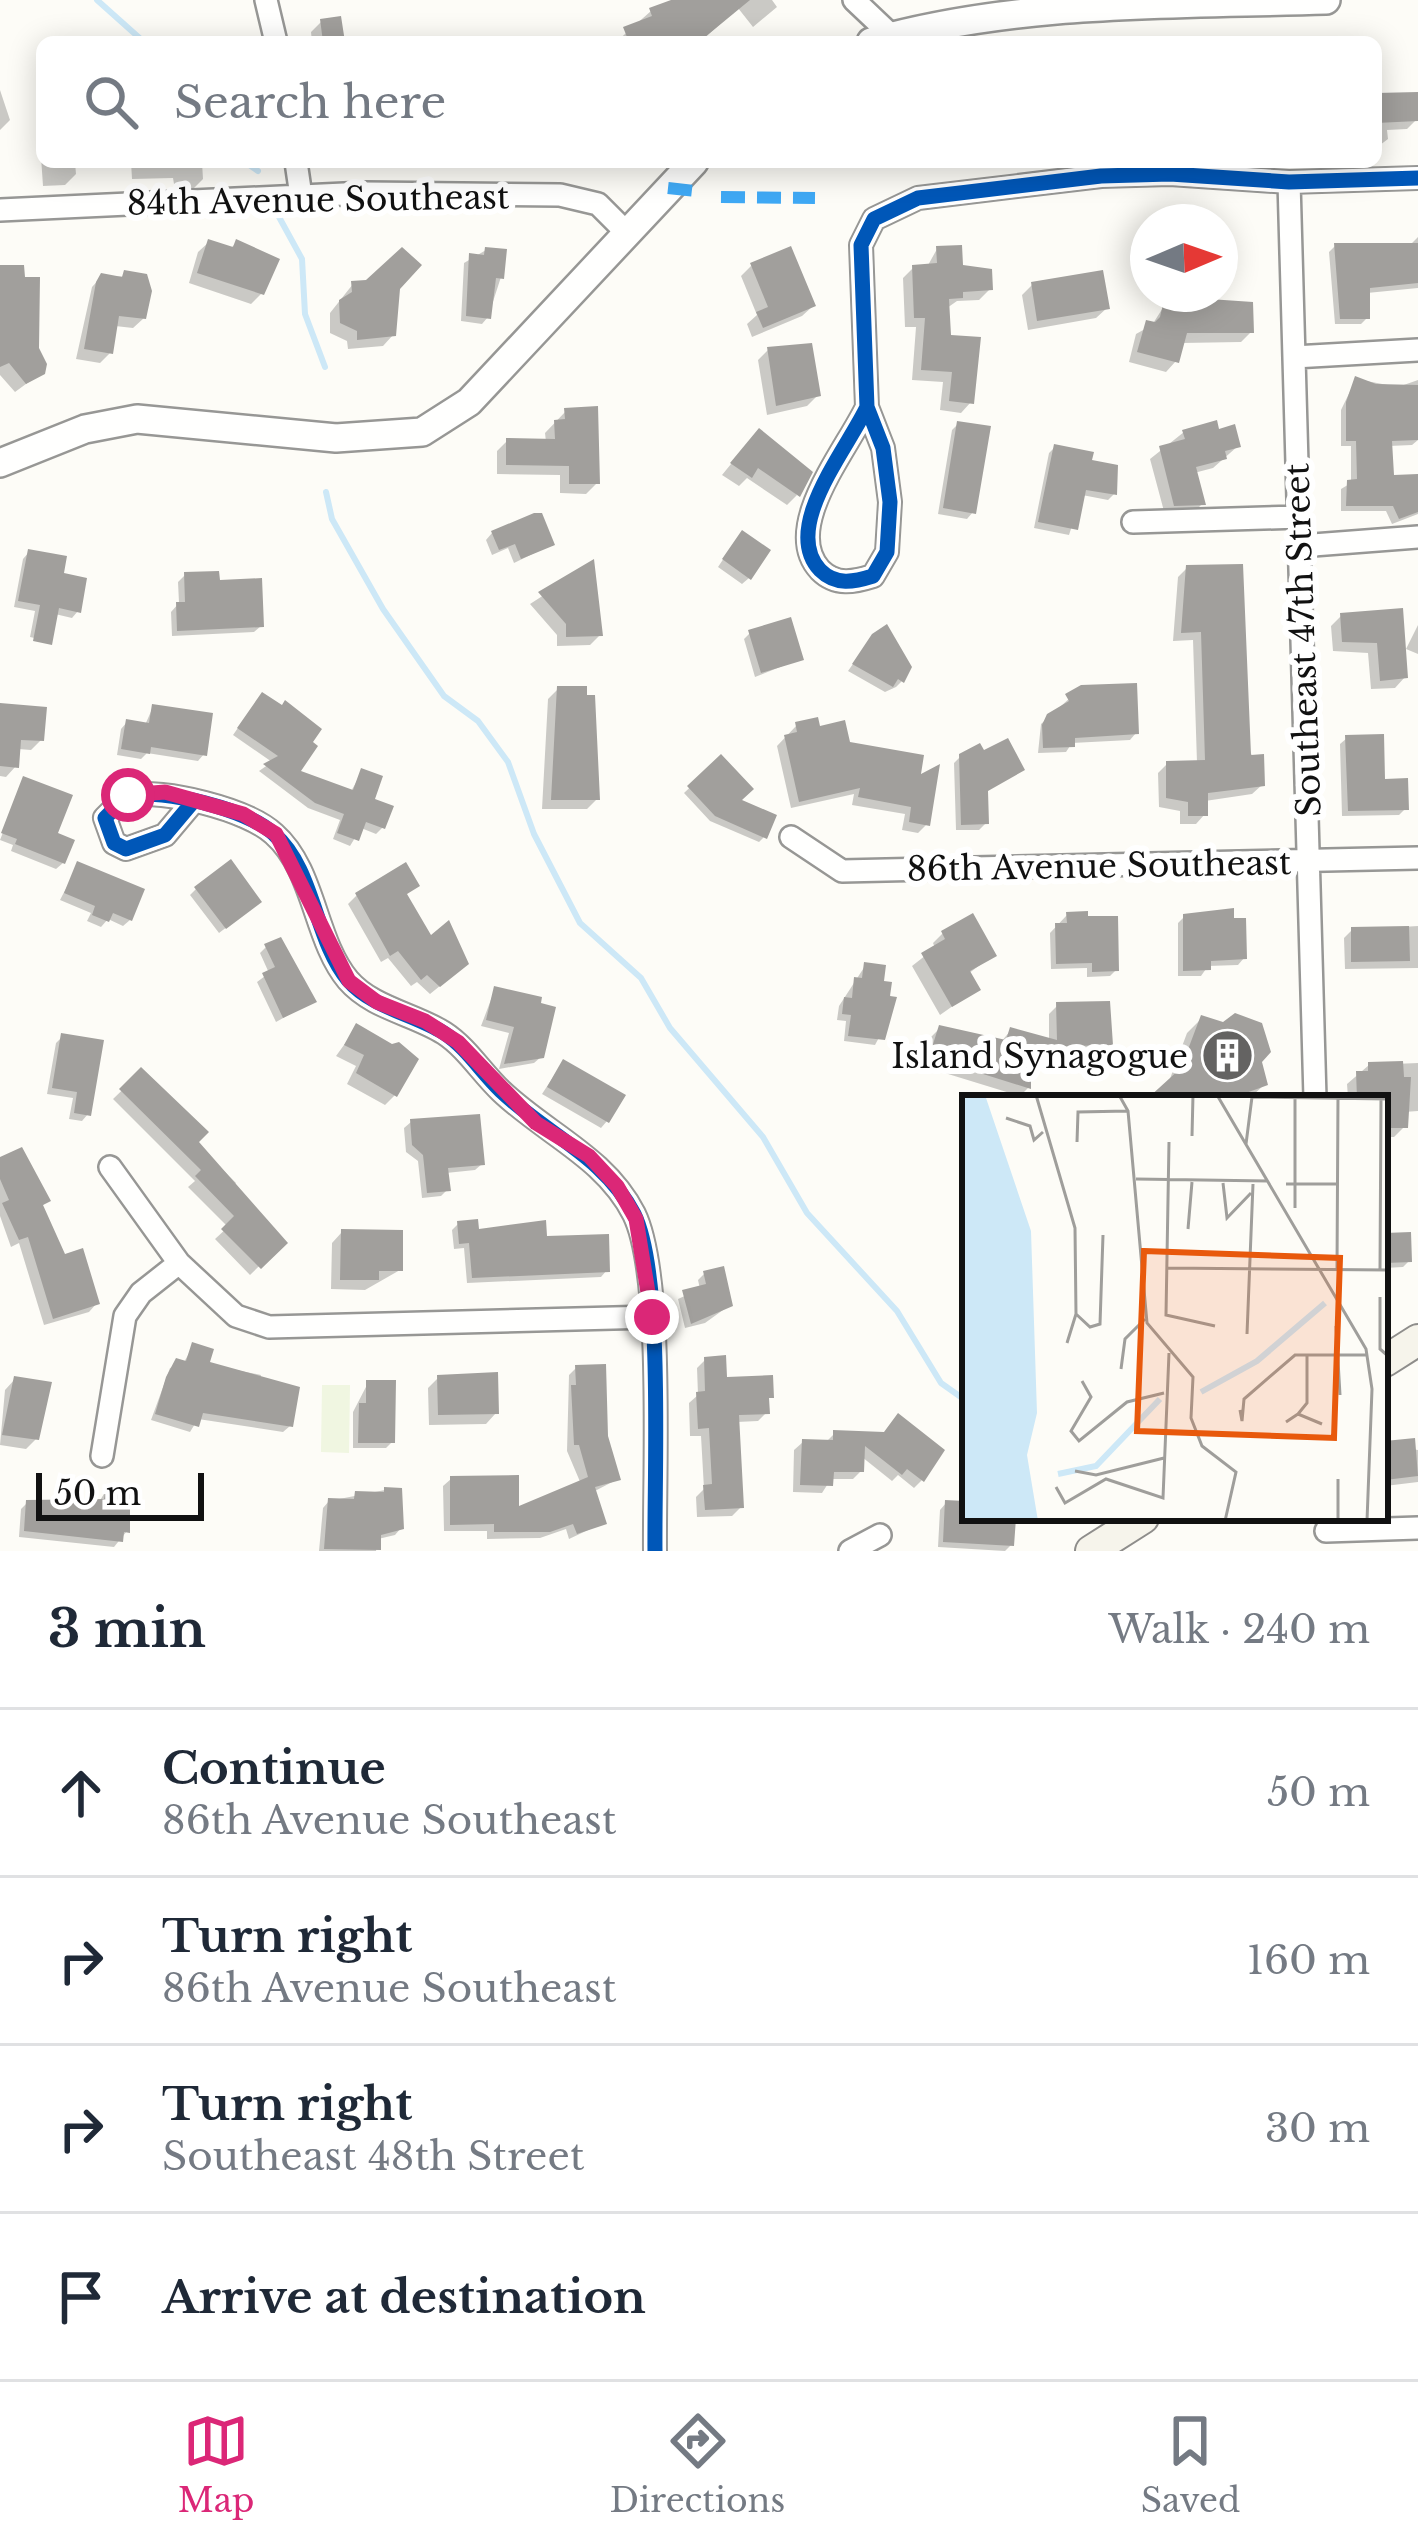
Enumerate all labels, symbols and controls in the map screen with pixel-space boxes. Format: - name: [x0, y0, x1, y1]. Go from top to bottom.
- search box: [36, 36, 1382, 168]
- icon: search: [78, 69, 144, 135]
- text: Search here: [174, 74, 446, 130]
- street label: 84th Avenue Southeast: [126, 176, 510, 224]
- north arrow: [1130, 204, 1238, 312]
- street label: Southeast 47th Street: [1276, 462, 1330, 818]
- route start: [101, 768, 155, 822]
- street label: 86th Avenue Southeast: [906, 842, 1292, 890]
- building icon: Island Synagogue: [1199, 1028, 1255, 1084]
- place label: Island Synagogue: [891, 1036, 1188, 1077]
- inset map: [962, 1095, 1388, 1521]
- route end: [625, 1290, 679, 1344]
- scale bar: [36, 1467, 204, 1520]
- text: 50 m: [54, 1473, 141, 1514]
- text: 3 min: [48, 1598, 206, 1661]
- text: Walk · 240 m: [1109, 1605, 1370, 1654]
- text: Continue: [162, 1740, 386, 1796]
- icon: ahead: [48, 1760, 114, 1826]
- text: 50 m: [1267, 1768, 1370, 1817]
- text: 86th Avenue Southeast: [162, 1796, 616, 1845]
- text: Turn right: [162, 1908, 412, 1964]
- icon: right: [48, 1928, 114, 1994]
- text: 160 m: [1247, 1936, 1370, 1985]
- text: 86th Avenue Southeast: [162, 1964, 616, 2013]
- text: Turn right: [162, 2076, 412, 2132]
- icon: right: [48, 2096, 114, 2162]
- text: 30 m: [1265, 2104, 1370, 2153]
- text: Southeast 48th Street: [162, 2132, 585, 2181]
- icon: arrive: [48, 2264, 114, 2330]
- text: Arrive at destination: [162, 2269, 646, 2325]
- tab: Map: [178, 2408, 254, 2521]
- tab: Directions: [610, 2408, 785, 2521]
- tab: Saved: [1141, 2408, 1240, 2521]

